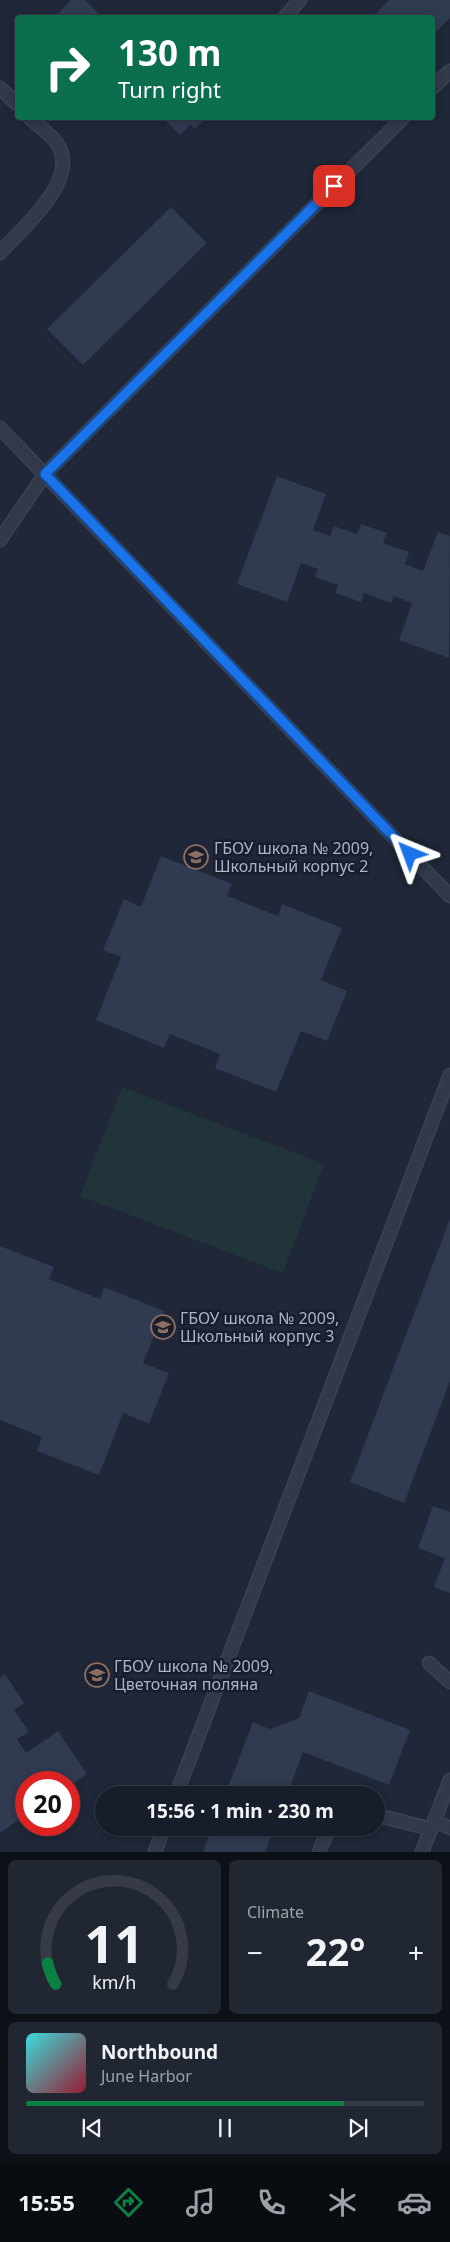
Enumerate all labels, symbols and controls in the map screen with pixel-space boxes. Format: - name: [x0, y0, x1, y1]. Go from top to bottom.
- text: 130 m: [118, 29, 221, 76]
- icon: right: [35, 35, 100, 100]
- text: Turn right: [118, 74, 221, 104]
- pin: [313, 165, 355, 207]
- icon: arrive: [320, 172, 348, 200]
- position arrow: [383, 827, 435, 879]
- place label: ГБОУ школа № 2009, Школьный корпус 2: [214, 837, 373, 877]
- school or university icon: ГБОУ школа № 2009, Школьный корпус 2: [183, 844, 209, 870]
- place label: ГБОУ школа № 2009, Школьный корпус 3: [180, 1307, 339, 1347]
- school or university icon: ГБОУ школа № 2009, Школьный корпус 3: [150, 1314, 176, 1340]
- place label: ГБОУ школа № 2009, Цветочная поляна: [114, 1655, 273, 1695]
- school or university icon: ГБОУ школа № 2009, Цветочная поляна: [84, 1662, 110, 1688]
- speed limit sign: 20: [15, 1771, 80, 1836]
- text: 15:56 · 1 min · 230 m: [146, 1798, 334, 1824]
- text: Climate: [247, 1901, 304, 1923]
- text: 11: [85, 1907, 144, 1978]
- text: 22°: [306, 1925, 365, 1977]
- text: −: [247, 1933, 263, 1971]
- text: +: [408, 1933, 424, 1971]
- text: km/h: [93, 1970, 136, 1994]
- text: Northbound: [101, 2039, 218, 2065]
- text: June Harbor: [101, 2065, 192, 2087]
- icon: previous: [78, 2114, 106, 2142]
- icon: pause: [211, 2114, 239, 2142]
- icon: next: [344, 2114, 372, 2142]
- icon: directions: [111, 2185, 146, 2220]
- icon: music: [183, 2185, 218, 2220]
- icon: phone: [254, 2185, 289, 2220]
- icon: climate: [325, 2185, 360, 2220]
- icon: car: [397, 2185, 432, 2220]
- text: 15:55: [18, 2187, 75, 2217]

